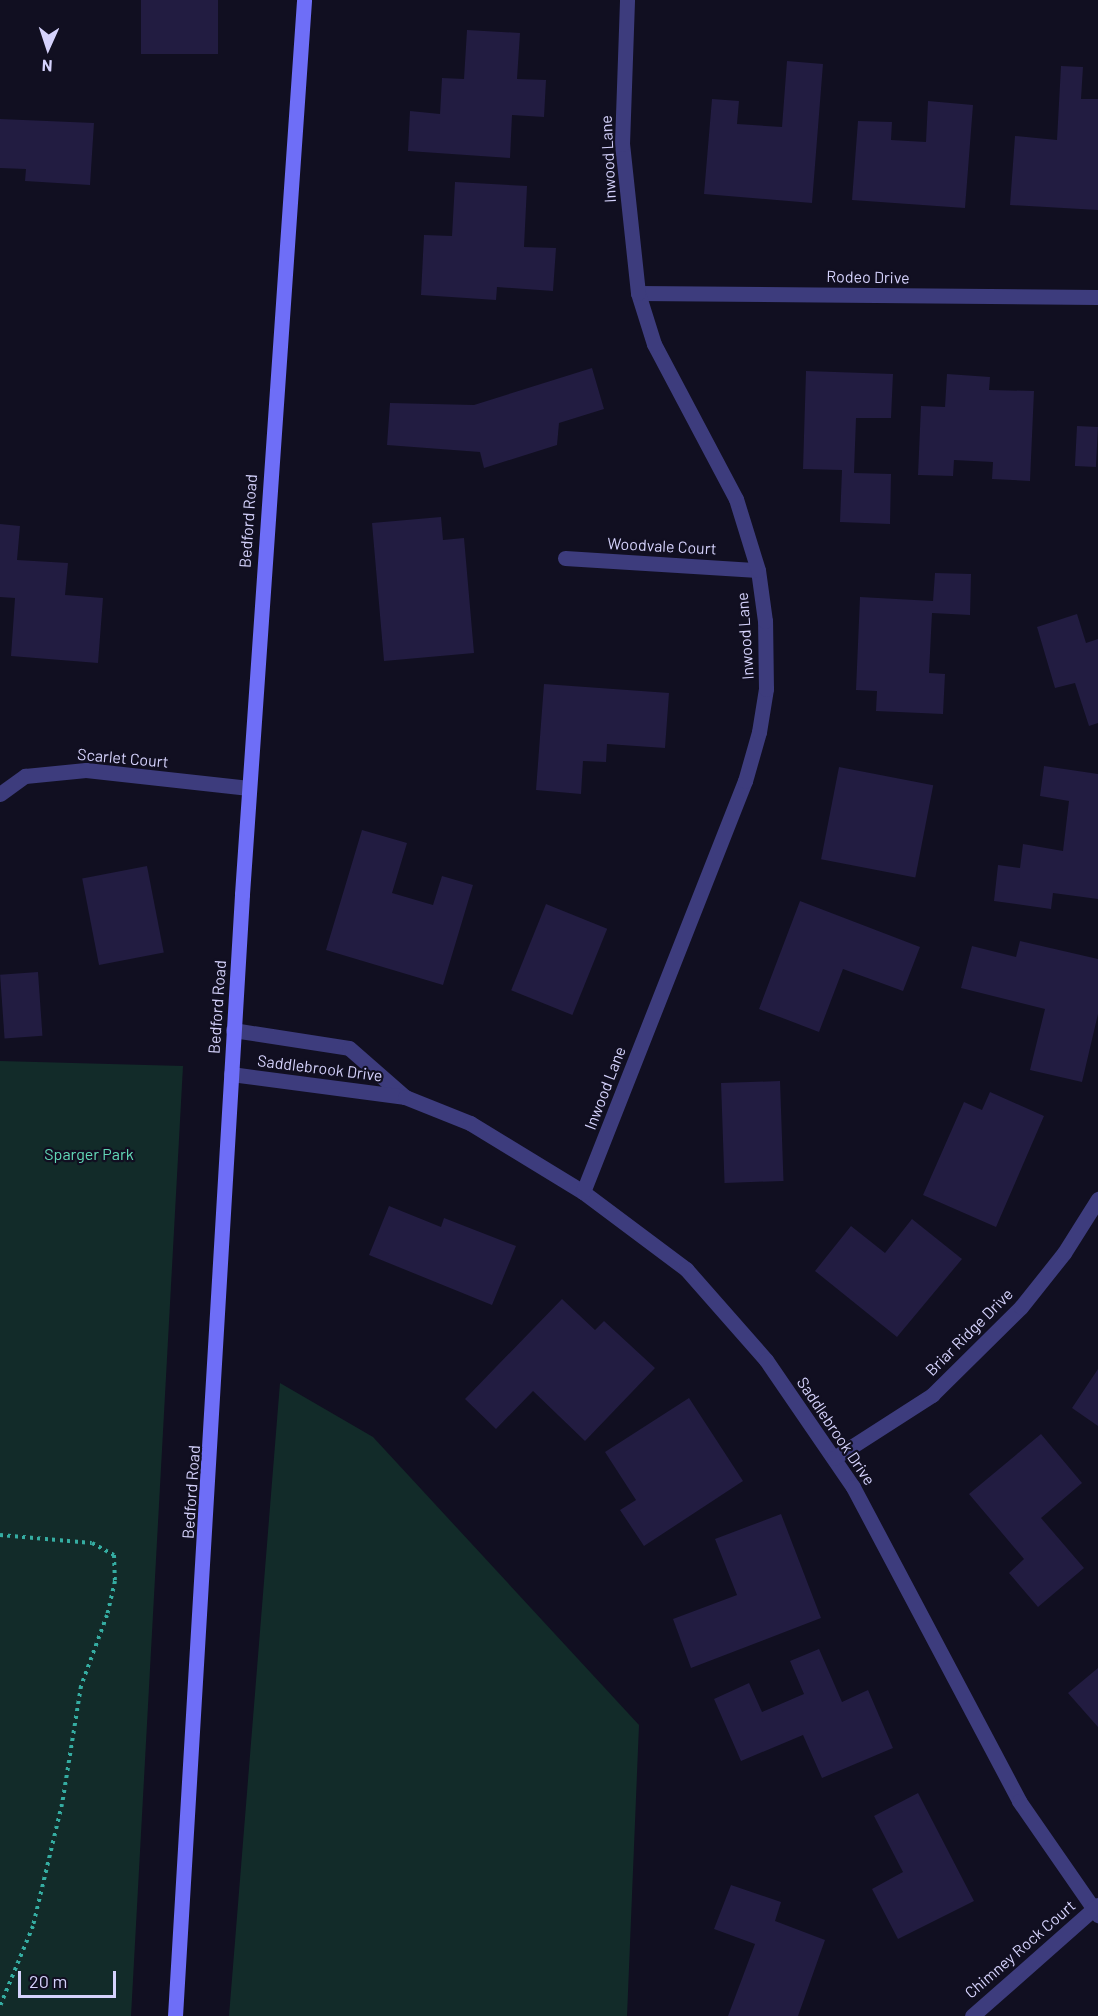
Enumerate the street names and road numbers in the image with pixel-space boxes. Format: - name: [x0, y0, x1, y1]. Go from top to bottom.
- street label: Inwood Lane: [596, 115, 620, 203]
- street label: Rodeo Drive: [826, 267, 910, 287]
- street label: Bedford Road: [235, 473, 261, 569]
- street label: Woodvale Court: [607, 534, 717, 558]
- street label: Inwood Lane: [732, 592, 758, 680]
- street label: Scarlet Court: [77, 744, 169, 772]
- street label: Bedford Road: [204, 959, 230, 1055]
- street label: Inwood Lane: [580, 1044, 630, 1132]
- street label: Saddlebrook Drive: [256, 1051, 384, 1085]
- street label: Briar Ridge Drive: [921, 1284, 1017, 1380]
- street label: Saddlebrook Drive: [793, 1373, 879, 1489]
- street label: Bedford Road: [178, 1444, 204, 1540]
- street label: Chimney Rock Court: [961, 1896, 1079, 2002]

